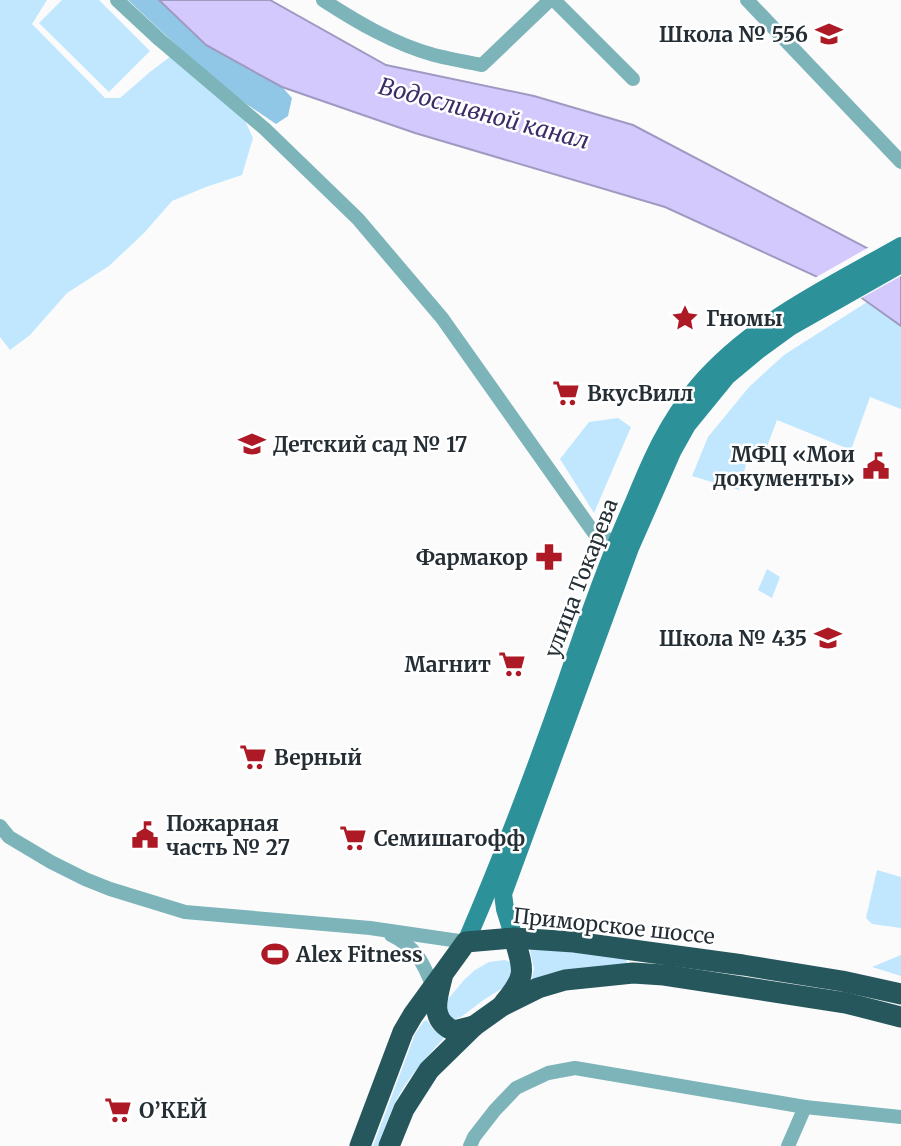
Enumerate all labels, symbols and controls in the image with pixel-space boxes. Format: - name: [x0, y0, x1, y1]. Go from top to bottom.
- school or university icon: Школа № 556: [814, 19, 844, 49]
- place label: Школа № 556: [659, 21, 808, 48]
- water label: Водосливной канал: [376, 71, 592, 155]
- place icon: Гномы: [670, 303, 700, 333]
- place label: Гномы: [706, 305, 783, 332]
- supermarket icon: ВкусВилл: [551, 378, 581, 408]
- place label: ВкусВилл: [587, 380, 693, 407]
- school or university icon: Детский сад № 17: [237, 429, 267, 459]
- place label: Детский сад № 17: [273, 431, 467, 458]
- place label: МФЦ «Мои документы»: [712, 441, 855, 492]
- public building icon: МФЦ «Мои документы»: [861, 451, 891, 481]
- street label: улица Токарева: [538, 495, 624, 661]
- pharmacy icon: Фармакор: [534, 542, 564, 572]
- place label: Фармакор: [416, 544, 528, 571]
- school or university icon: Школа № 435: [813, 623, 843, 653]
- place label: Школа № 435: [659, 625, 807, 652]
- supermarket icon: Магнит: [497, 649, 527, 679]
- place label: Магнит: [404, 651, 491, 678]
- supermarket icon: Верный: [238, 742, 268, 772]
- place label: Верный: [274, 744, 362, 771]
- place label: Пожарная часть № 27: [166, 810, 290, 861]
- public building icon: Пожарная часть № 27: [130, 820, 160, 850]
- supermarket icon: Семишагофф: [338, 823, 368, 853]
- place label: Семишагофф: [374, 825, 525, 852]
- street label: Приморское шоссе: [512, 902, 716, 950]
- sports icon: Alex Fitness: [260, 939, 290, 969]
- place label: Alex Fitness: [295, 941, 423, 968]
- supermarket icon: О’КЕЙ: [103, 1095, 133, 1125]
- place label: О’КЕЙ: [139, 1097, 207, 1124]

